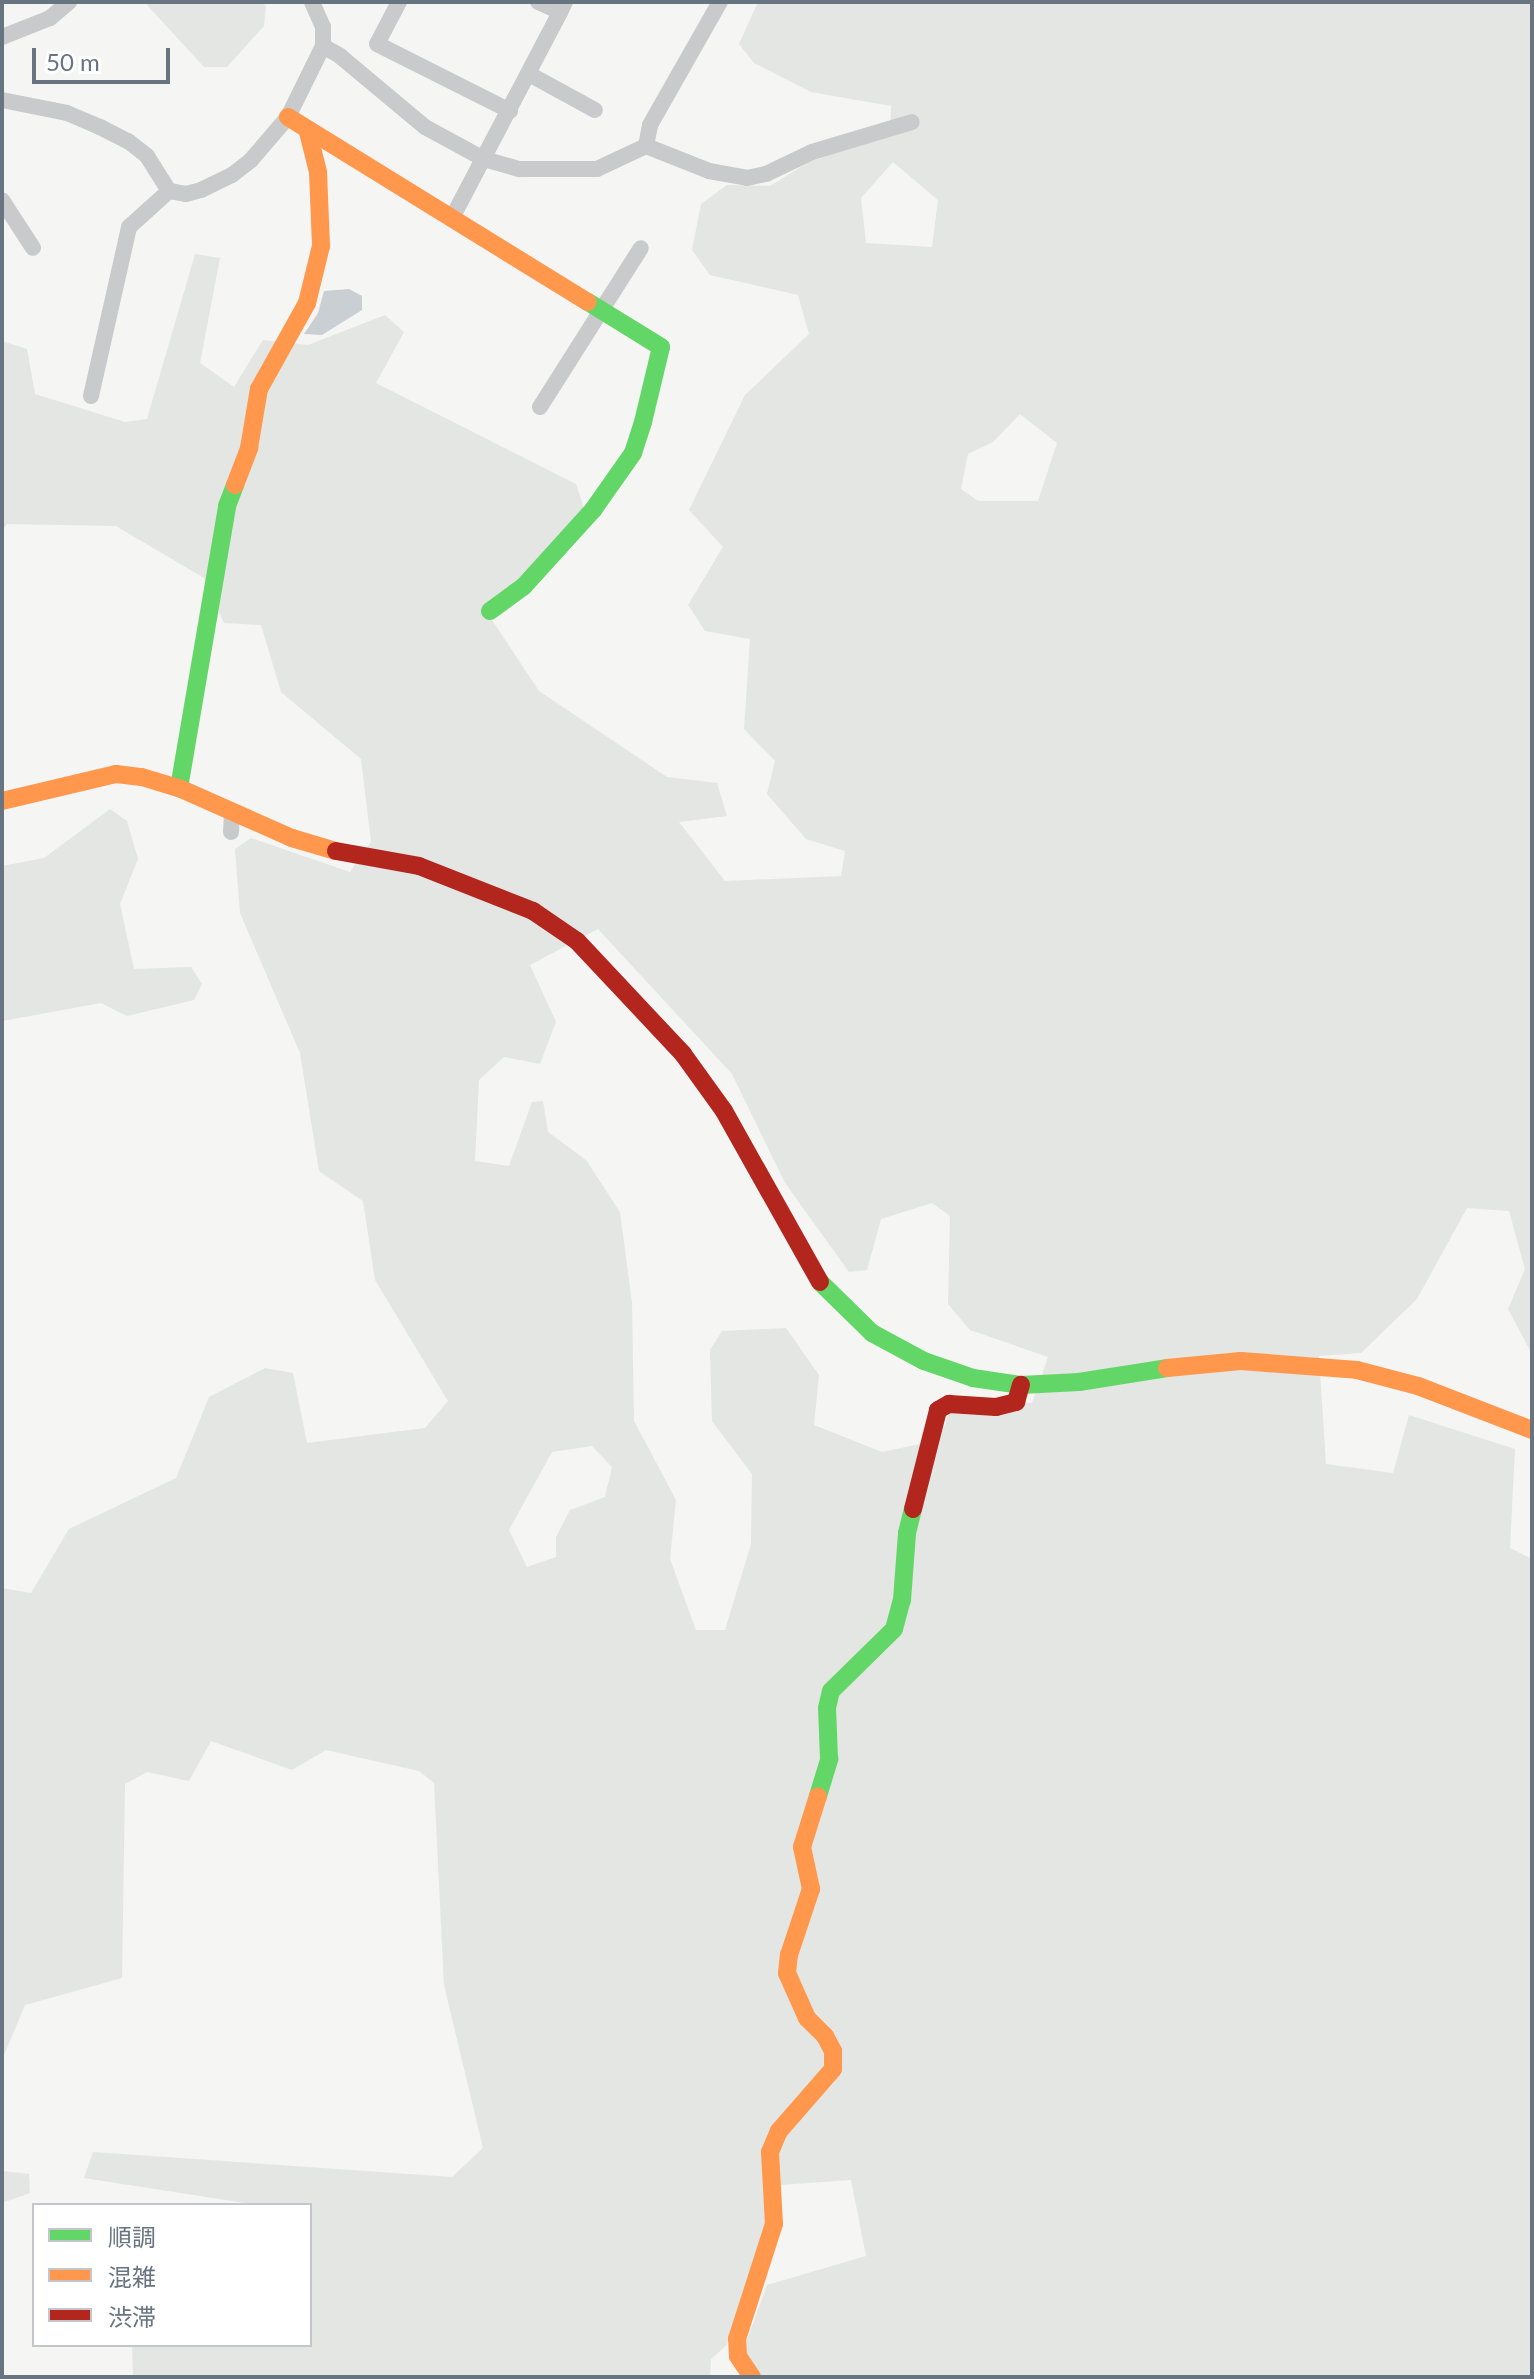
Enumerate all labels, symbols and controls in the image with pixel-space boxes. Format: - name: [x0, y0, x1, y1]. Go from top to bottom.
- scale bar: [36, 32, 174, 82]
- text: 50 m: [46, 47, 100, 76]
- legend: [32, 2203, 312, 2347]
- text: 順調: [108, 2222, 156, 2251]
- text: 混雑: [108, 2262, 156, 2291]
- text: 渋滞: [108, 2302, 156, 2331]

